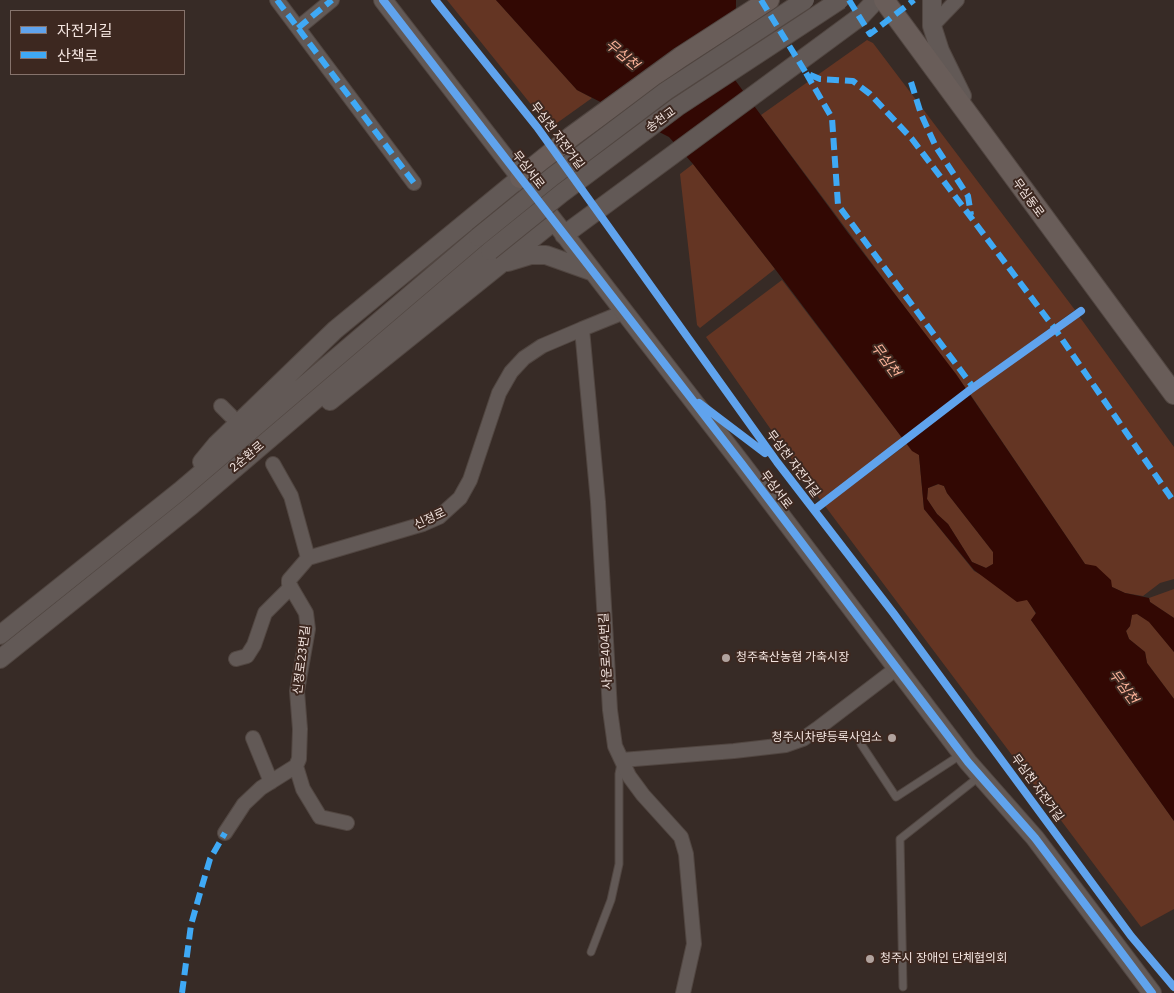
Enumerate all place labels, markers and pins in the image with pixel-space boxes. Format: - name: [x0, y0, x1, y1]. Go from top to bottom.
- place label: 청주축산농협 가축시장: [736, 651, 849, 665]
- marker: 청주축산농협 가축시장: [720, 652, 732, 664]
- place label: 청주시차량등록사업소: [772, 731, 882, 745]
- marker: 청주시차량등록사업소: [886, 732, 898, 744]
- place label: 청주시 장애인 단체협의회: [880, 952, 1007, 966]
- marker: 청주시 장애인 단체협의회: [864, 953, 876, 965]

